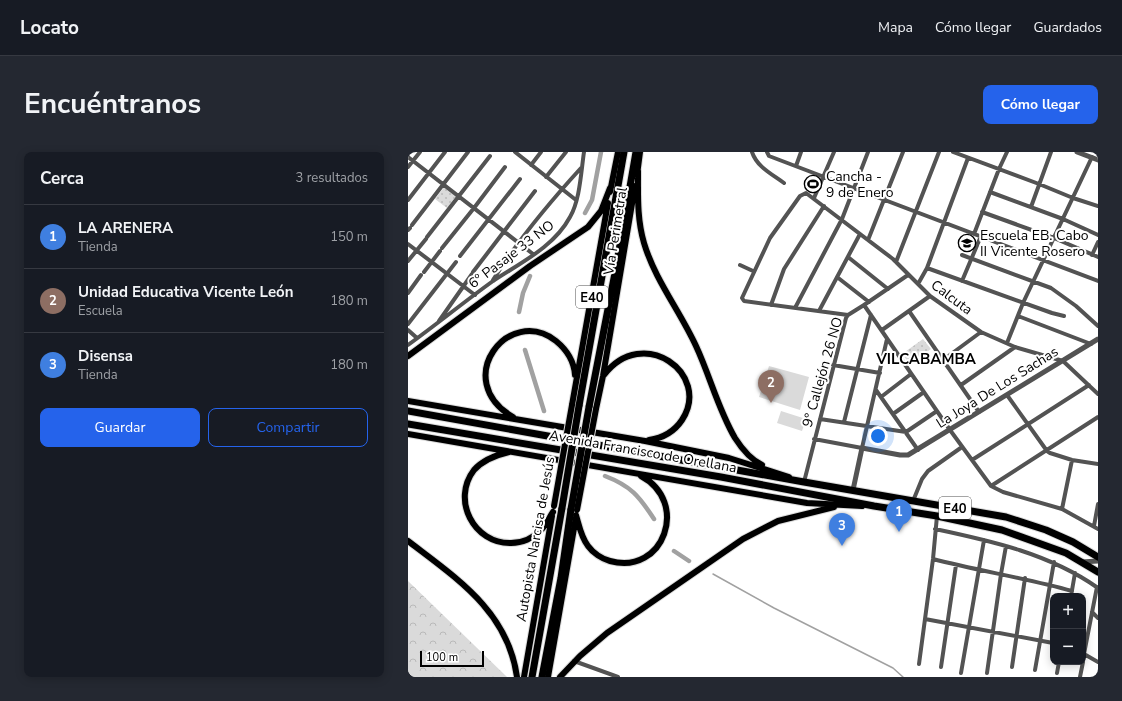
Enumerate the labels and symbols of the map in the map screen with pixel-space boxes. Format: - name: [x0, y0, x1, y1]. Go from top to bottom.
- place label: Cancha - 9 de Enero: [826, 167, 894, 202]
- sports icon: Cancha - 9 de Enero: [803, 174, 823, 194]
- street label: Vía Perimetral: [599, 185, 632, 278]
- street label: 6º Pasaje 33 NO: [465, 216, 558, 293]
- place label: Escuela EB. Cabo II Vicente Rosero: [980, 226, 1089, 261]
- school or university icon: Escuela EB. Cabo II Vicente Rosero: [957, 233, 977, 253]
- street label: Calcuta: [927, 276, 976, 319]
- road number: E40: [576, 286, 608, 308]
- street label: 9° Callejón 26 NO: [798, 315, 847, 429]
- street label: La Joya De Los Sachas: [933, 342, 1062, 433]
- district label: VILCABAMBA: [875, 349, 977, 369]
- pin: 2: [758, 370, 784, 403]
- street label: Avenida Francisco de Orellana: [548, 426, 738, 477]
- your location: [868, 426, 888, 446]
- street label: Autopista Narcisa de Jesús: [512, 455, 559, 623]
- road number: E40: [939, 497, 971, 519]
- pin: 1: [886, 499, 912, 532]
- pin: 3: [829, 513, 855, 546]
- scale bar: [420, 649, 484, 668]

